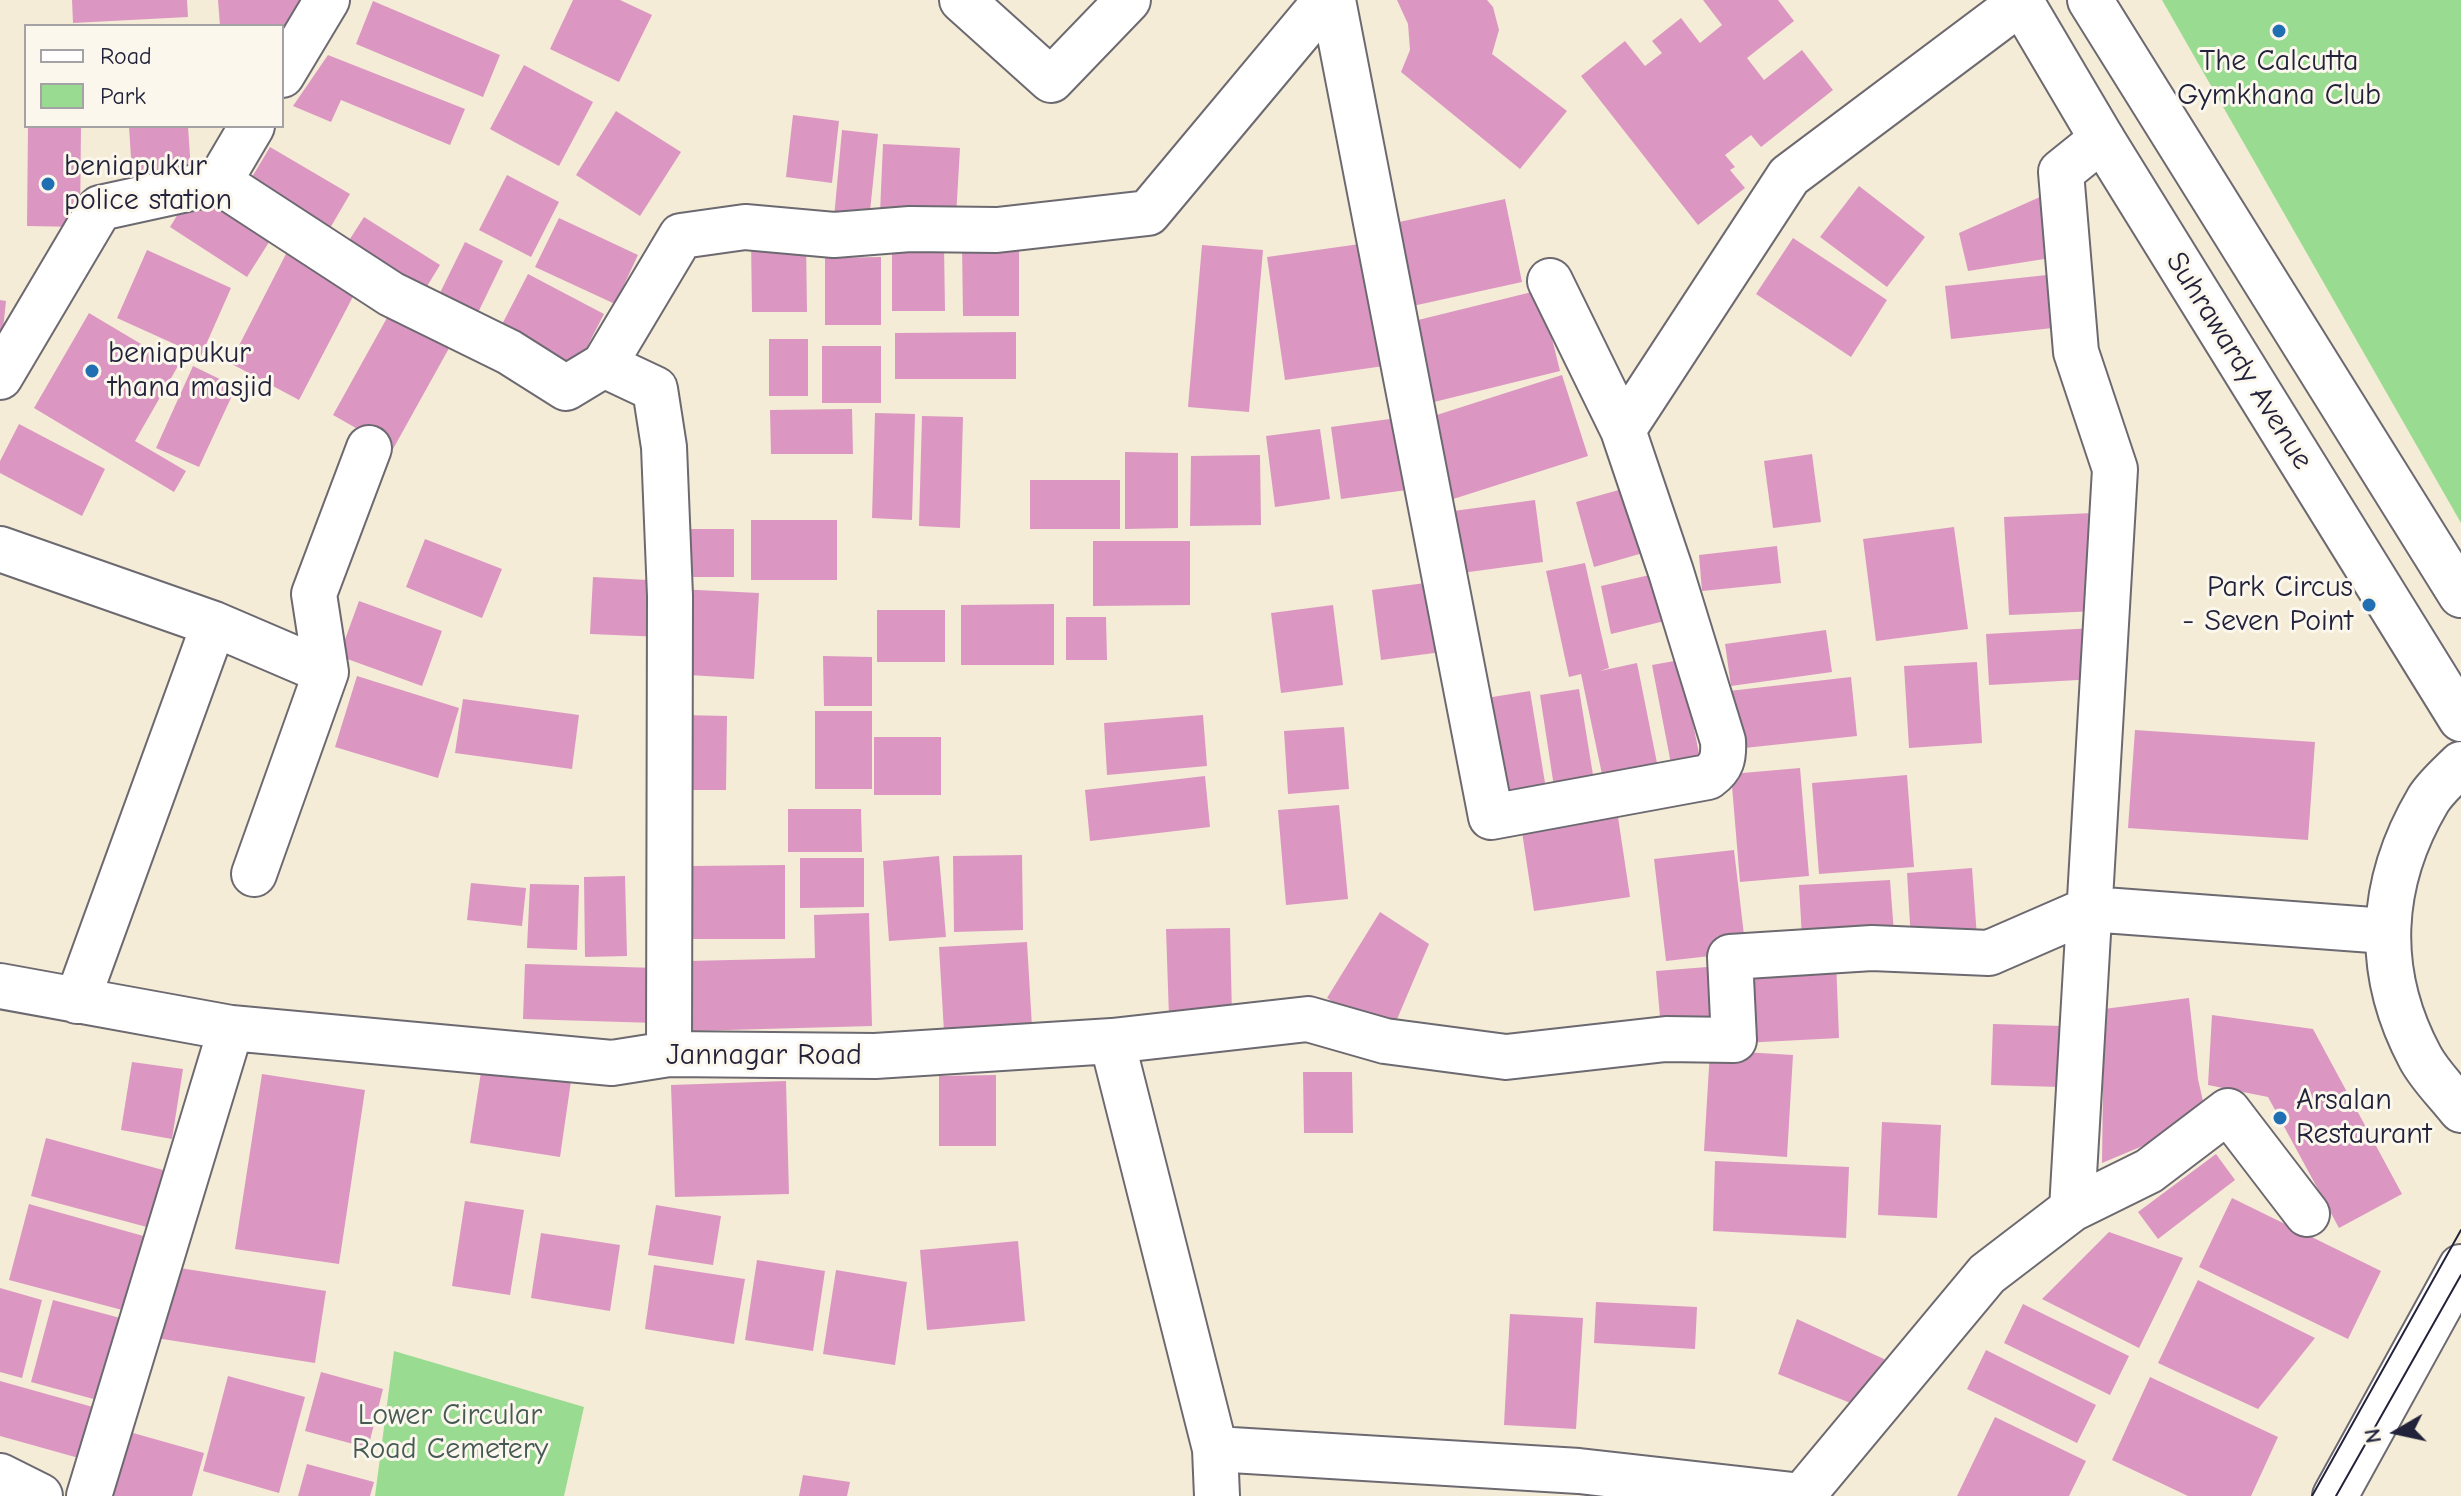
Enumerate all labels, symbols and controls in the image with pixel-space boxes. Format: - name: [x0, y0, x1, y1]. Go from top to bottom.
- marker: The Calcutta Gymkhana Club: [2270, 22, 2288, 40]
- legend: [24, 24, 284, 128]
- text: Road: [100, 42, 152, 70]
- place label: The Calcutta Gymkhana Club: [2177, 44, 2381, 114]
- text: Park: [100, 82, 146, 110]
- place label: beniapukur police station: [64, 149, 232, 220]
- marker: beniapukur police station: [39, 175, 57, 193]
- street label: Suhrawardy Avenue: [2158, 246, 2320, 476]
- place label: beniapukur thana masjid: [108, 336, 273, 406]
- marker: beniapukur thana masjid: [83, 362, 101, 380]
- place label: Park Circus - Seven Point: [2182, 570, 2353, 640]
- marker: Park Circus - Seven Point: [2360, 596, 2378, 614]
- street label: Jannagar Road: [666, 1038, 862, 1074]
- place label: Arsalan Restaurant: [2296, 1083, 2432, 1154]
- marker: Arsalan Restaurant: [2271, 1109, 2289, 1127]
- north arrow: [2357, 1392, 2437, 1472]
- park label: Lower Circular Road Cemetery: [352, 1398, 548, 1468]
- text: N: [2359, 1427, 2387, 1445]

